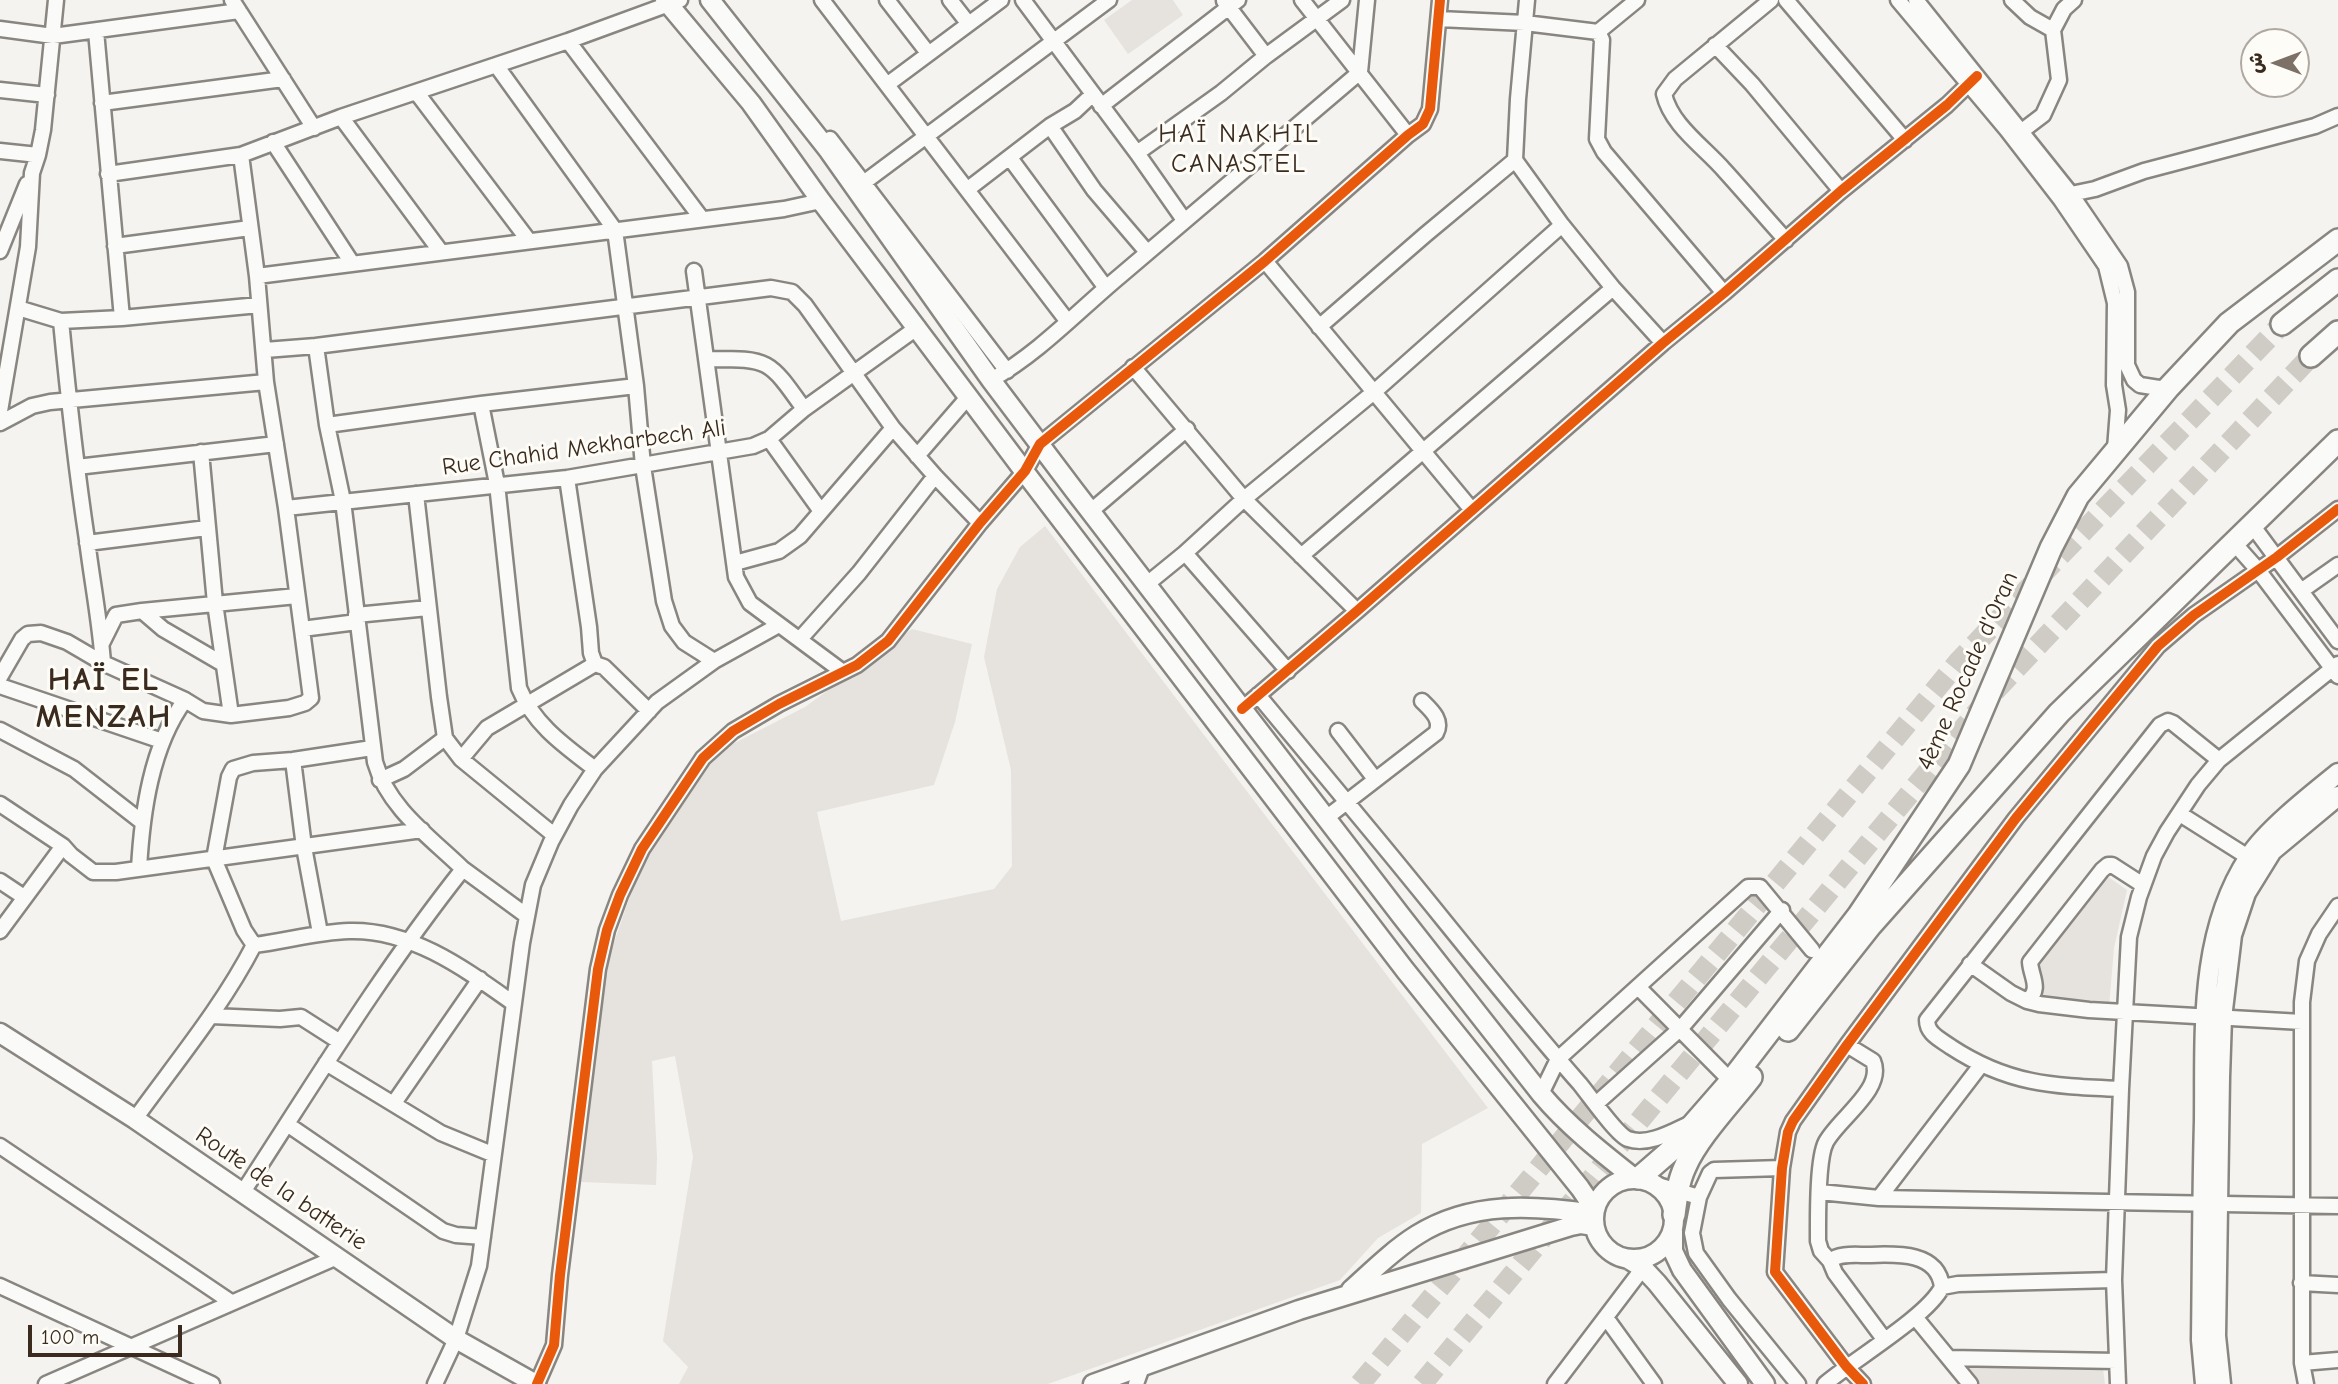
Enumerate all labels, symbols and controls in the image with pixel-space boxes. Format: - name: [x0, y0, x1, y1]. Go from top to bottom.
- north arrow: [2240, 28, 2310, 98]
- text: ش: [2245, 53, 2267, 73]
- district label: HAÏ NAKHIL CANASTEL: [1159, 119, 1319, 180]
- street label: Rue Chahid Mekharbech Ali: [440, 414, 728, 482]
- street label: 4ème Rocade d'Oran: [1911, 567, 2025, 775]
- district label: HAÏ EL MENZAH: [36, 662, 172, 737]
- street label: Route de la batterie: [190, 1121, 372, 1257]
- scale bar: [32, 1310, 186, 1354]
- text: 100 m: [41, 1325, 99, 1349]

